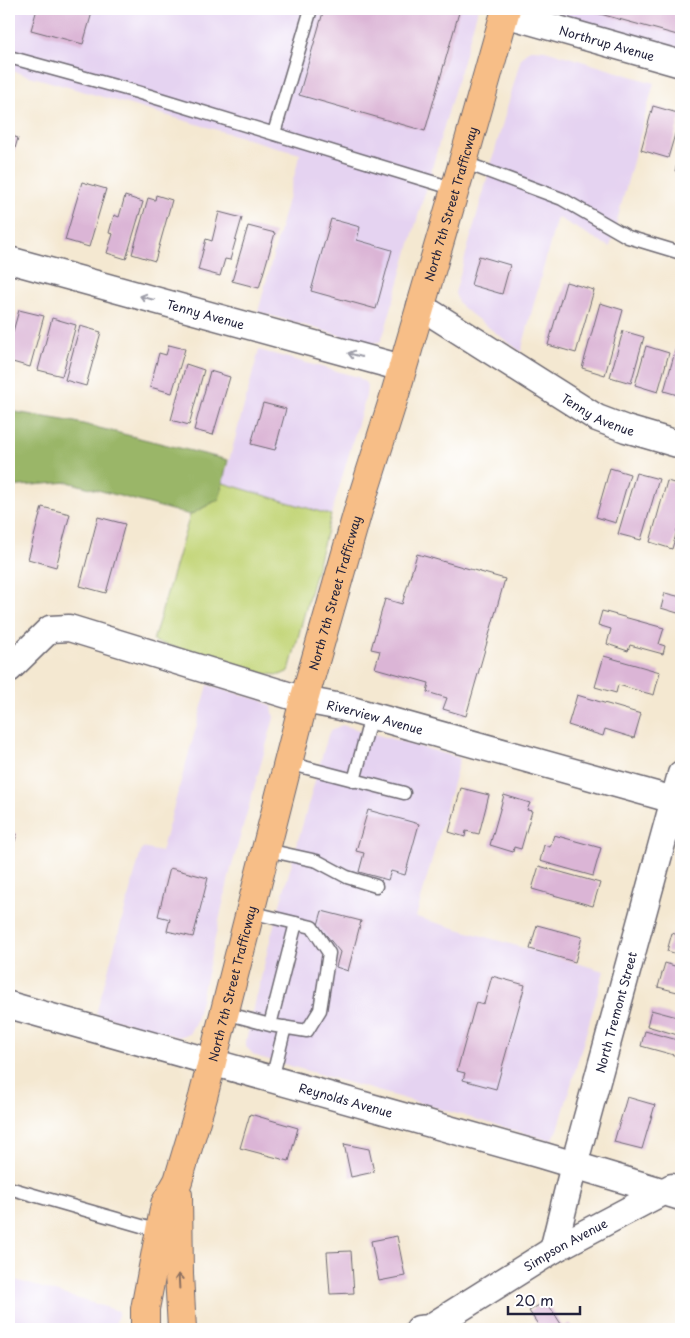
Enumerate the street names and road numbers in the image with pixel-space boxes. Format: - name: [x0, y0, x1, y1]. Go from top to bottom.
- street label: Northrup Avenue: [557, 21, 657, 65]
- street label: North 7th Street Trafficway: [420, 124, 482, 283]
- street label: Tenny Avenue: [165, 295, 247, 333]
- street label: Tenny Avenue: [558, 389, 637, 440]
- street label: North 7th Street Trafficway: [304, 513, 365, 672]
- street label: Riverview Avenue: [325, 695, 426, 739]
- street label: North 7th Street Trafficway: [203, 904, 260, 1063]
- street label: North Tremont Street: [591, 949, 641, 1075]
- street label: Reynolds Avenue: [297, 1078, 395, 1122]
- street label: Simpson Avenue: [520, 1214, 611, 1275]

